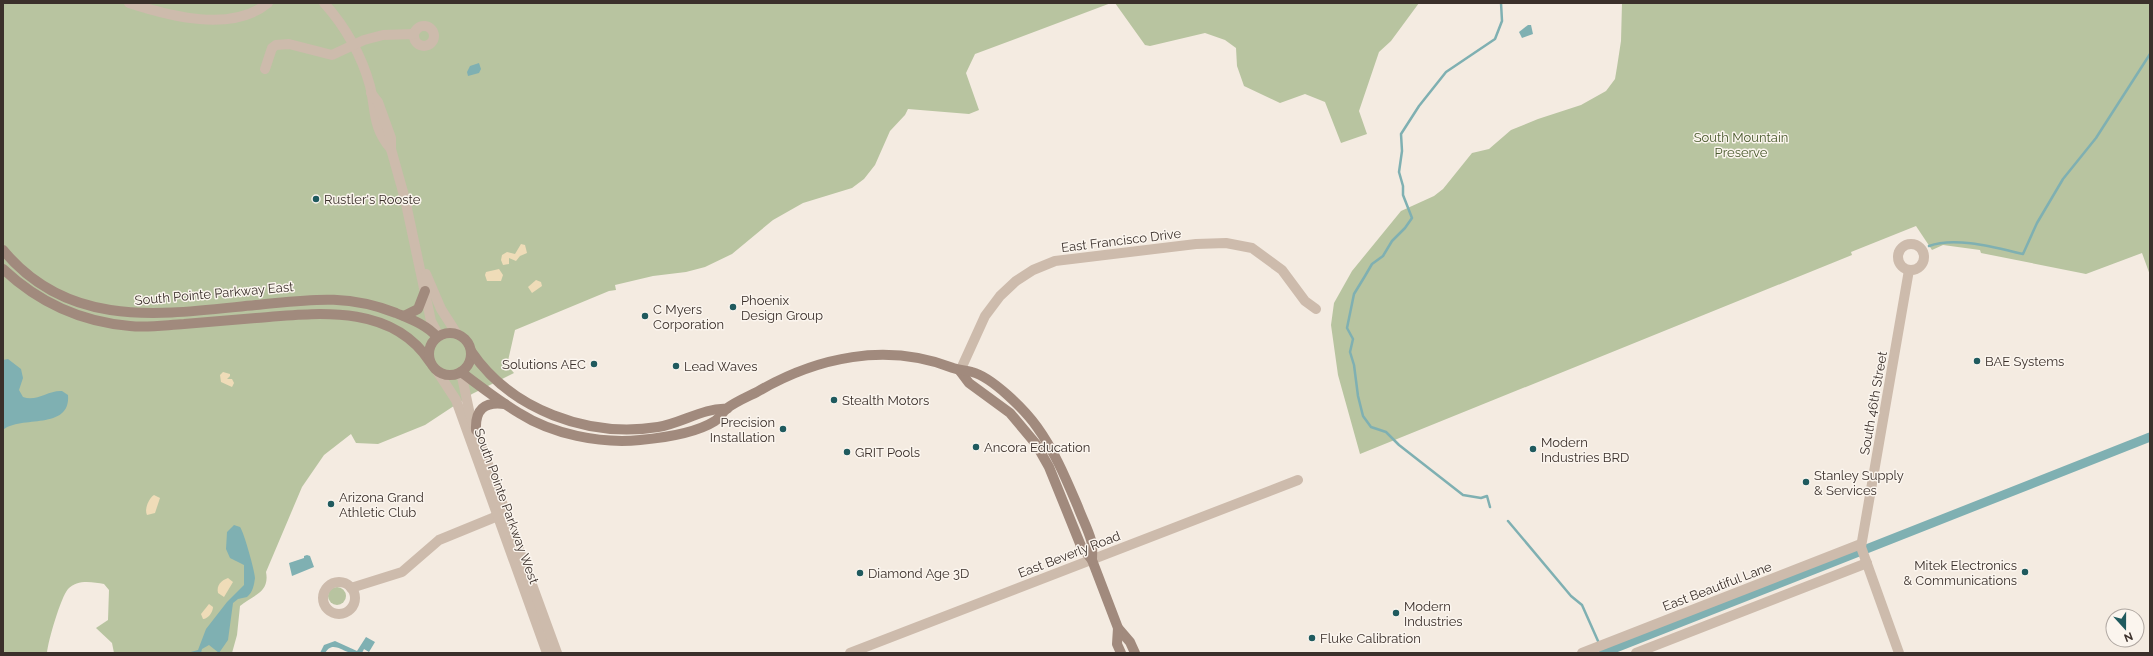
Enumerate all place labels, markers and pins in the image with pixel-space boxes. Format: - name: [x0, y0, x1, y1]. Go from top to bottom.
- place label: Rustler's Rooste: [324, 192, 421, 207]
- marker: Rustler's Rooste: [311, 194, 321, 204]
- place label: Phoenix Design Group: [741, 293, 823, 323]
- place label: C Myers Corporation: [653, 302, 724, 332]
- marker: Phoenix Design Group: [728, 302, 738, 312]
- marker: C Myers Corporation: [640, 311, 650, 321]
- place label: BAE Systems: [1985, 354, 2064, 369]
- marker: BAE Systems: [1972, 356, 1982, 366]
- place label: Solutions AEC: [502, 357, 586, 372]
- marker: Solutions AEC: [589, 359, 599, 369]
- place label: Lead Waves: [684, 359, 758, 374]
- marker: Lead Waves: [671, 361, 681, 371]
- place label: Stealth Motors: [842, 393, 929, 408]
- marker: Stealth Motors: [829, 395, 839, 405]
- place label: Precision Installation: [710, 415, 775, 445]
- marker: Precision Installation: [778, 424, 788, 434]
- place label: Modern Industries BRD: [1541, 435, 1629, 465]
- place label: Ancora Education: [984, 440, 1090, 455]
- marker: Ancora Education: [971, 442, 981, 452]
- marker: Modern Industries BRD: [1528, 444, 1538, 454]
- place label: GRIT Pools: [855, 445, 920, 460]
- marker: GRIT Pools: [842, 447, 852, 457]
- place label: Stanley Supply & Services: [1814, 468, 1904, 498]
- marker: Stanley Supply & Services: [1801, 477, 1811, 487]
- place label: Arizona Grand Athletic Club: [339, 490, 424, 520]
- marker: Arizona Grand Athletic Club: [326, 499, 336, 509]
- place label: Mitek Electronics & Communications: [1903, 558, 2017, 588]
- place label: Diamond Age 3D: [868, 566, 969, 581]
- marker: Mitek Electronics & Communications: [2020, 567, 2030, 577]
- marker: Diamond Age 3D: [855, 568, 865, 578]
- place label: Modern Industries: [1404, 599, 1463, 629]
- marker: Modern Industries: [1391, 608, 1401, 618]
- place label: Fluke Calibration: [1320, 631, 1421, 646]
- marker: Fluke Calibration: [1307, 633, 1317, 643]

